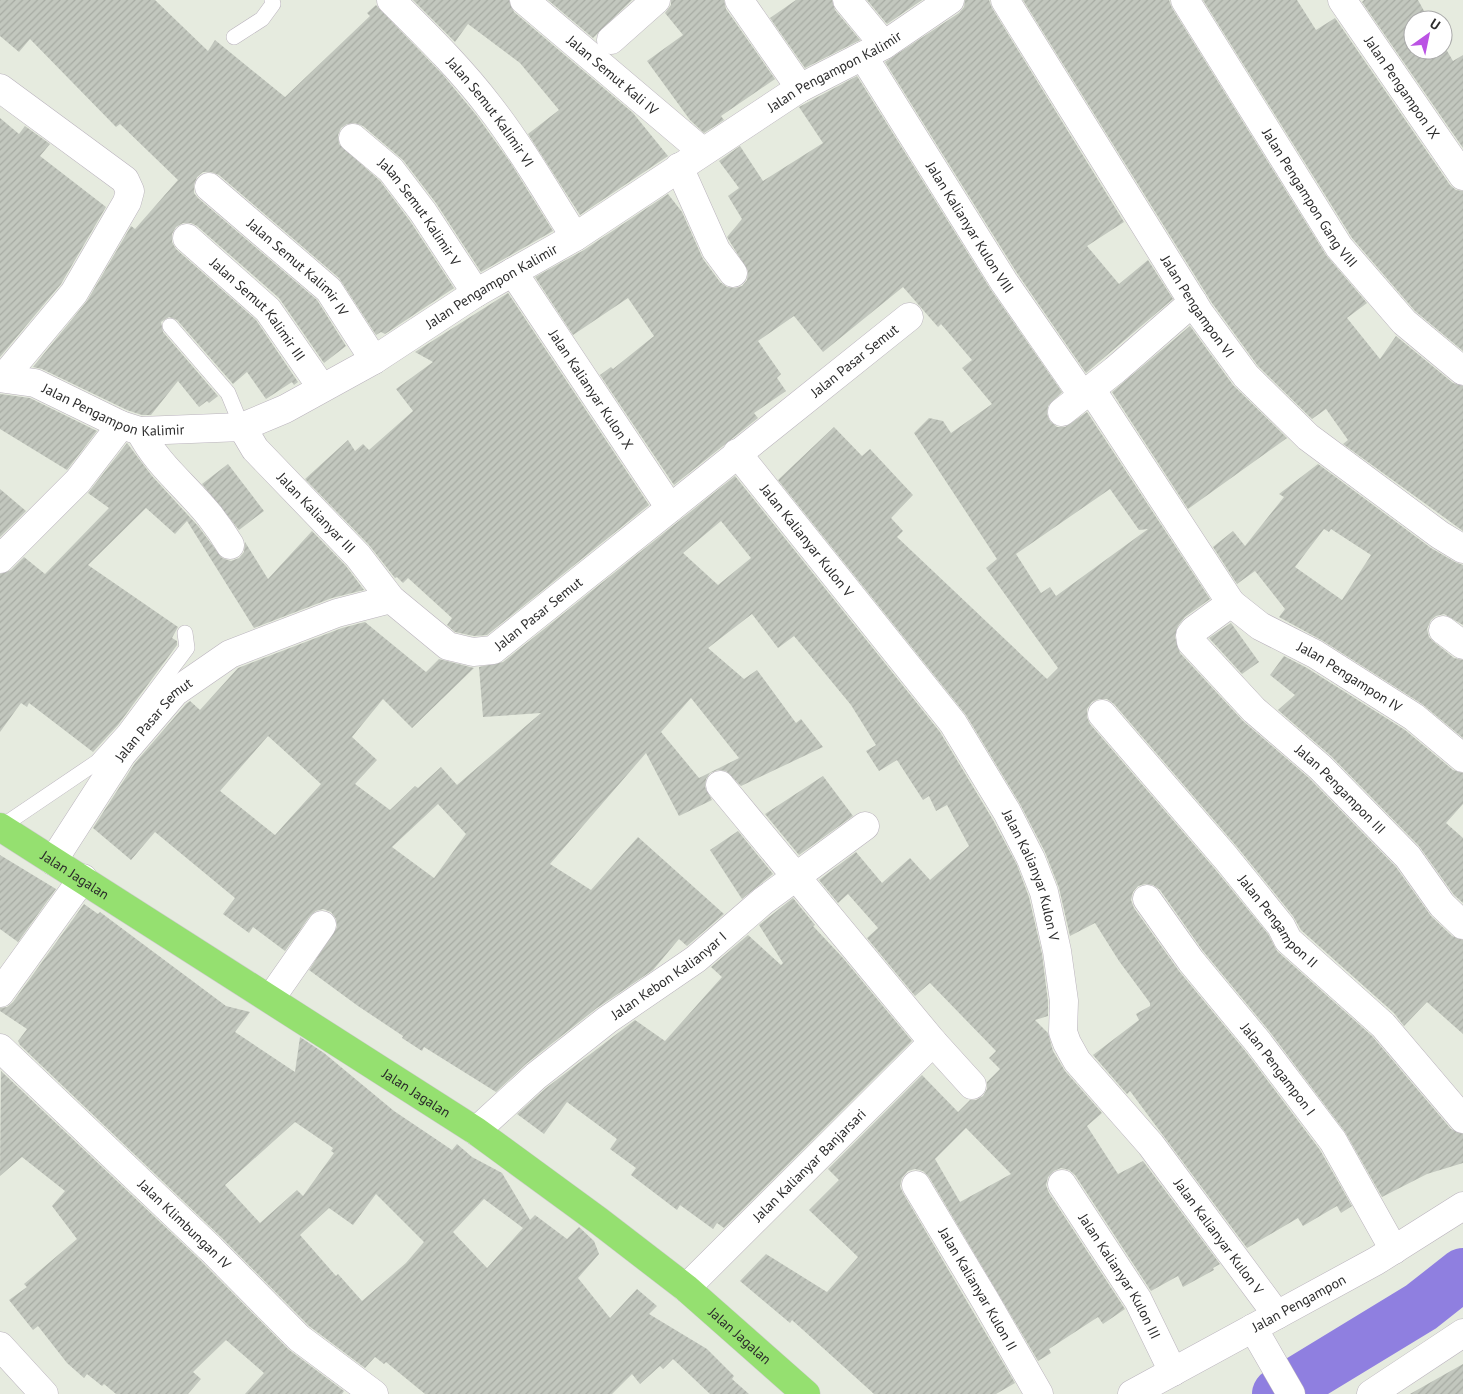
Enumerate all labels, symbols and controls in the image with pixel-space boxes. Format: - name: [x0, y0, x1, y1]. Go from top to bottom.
- north arrow: [1403, 10, 1453, 60]
- text: U: [1426, 14, 1444, 34]
- street label: Jalan Pengampon Kalimir: [763, 27, 905, 117]
- street label: Jalan Semut Kali IV: [562, 31, 662, 119]
- street label: Jalan Pengampon IX: [1360, 32, 1444, 142]
- street label: Jalan Semut Kalimir VI: [442, 52, 538, 170]
- street label: Jalan Pengampon Gang VIII: [1258, 124, 1362, 271]
- street label: Jalan Semut Kalimir V: [373, 153, 465, 269]
- street label: Jalan Kalianyar Kulon VIII: [922, 157, 1018, 297]
- street label: Jalan Semut Kalimir IV: [243, 214, 352, 319]
- street label: Jalan Pengampon Kalimir: [421, 240, 561, 333]
- street label: Jalan Pengampon VI: [1156, 251, 1238, 361]
- street label: Jalan Semut Kalimir III: [206, 253, 309, 364]
- street label: Jalan Pasar Semut: [806, 320, 902, 402]
- street label: Jalan Kalianyar Kulon X: [544, 325, 638, 453]
- street label: Jalan Pengampon Kalimir: [38, 379, 185, 440]
- street label: Jalan Kalianyar III: [273, 468, 359, 557]
- street label: Jalan Kalianyar Kulon V: [756, 480, 858, 601]
- street label: Jalan Pasar Semut: [490, 573, 586, 655]
- street label: Jalan Pengampon IV: [1293, 637, 1405, 716]
- street label: Jalan Pasar Semut: [110, 674, 196, 766]
- street label: Jalan Pengampon III: [1291, 740, 1390, 838]
- street label: Jalan Kalianyar Kulon V: [998, 806, 1063, 942]
- street label: Jalan Jagalan: [37, 846, 113, 903]
- street label: Jalan Pengampon II: [1233, 870, 1322, 971]
- street label: Jalan Kebon Kalianyar I: [607, 928, 730, 1024]
- street label: Jalan Pengampon I: [1236, 1018, 1319, 1119]
- street label: Jalan Jagalan: [378, 1064, 454, 1121]
- street label: Jalan Kalianyar Banjarsari: [748, 1105, 870, 1226]
- street label: Jalan Kalianyar Kulon V: [1169, 1174, 1267, 1298]
- street label: Jalan Klimbungan IV: [134, 1175, 235, 1273]
- street label: Jalan Kalianyar Kulon III: [1074, 1209, 1165, 1342]
- street label: Jalan Kalianyar Kulon II: [934, 1223, 1021, 1354]
- street label: Jalan Pengampon: [1248, 1270, 1349, 1336]
- street label: Jalan Jagalan: [704, 1303, 775, 1368]

